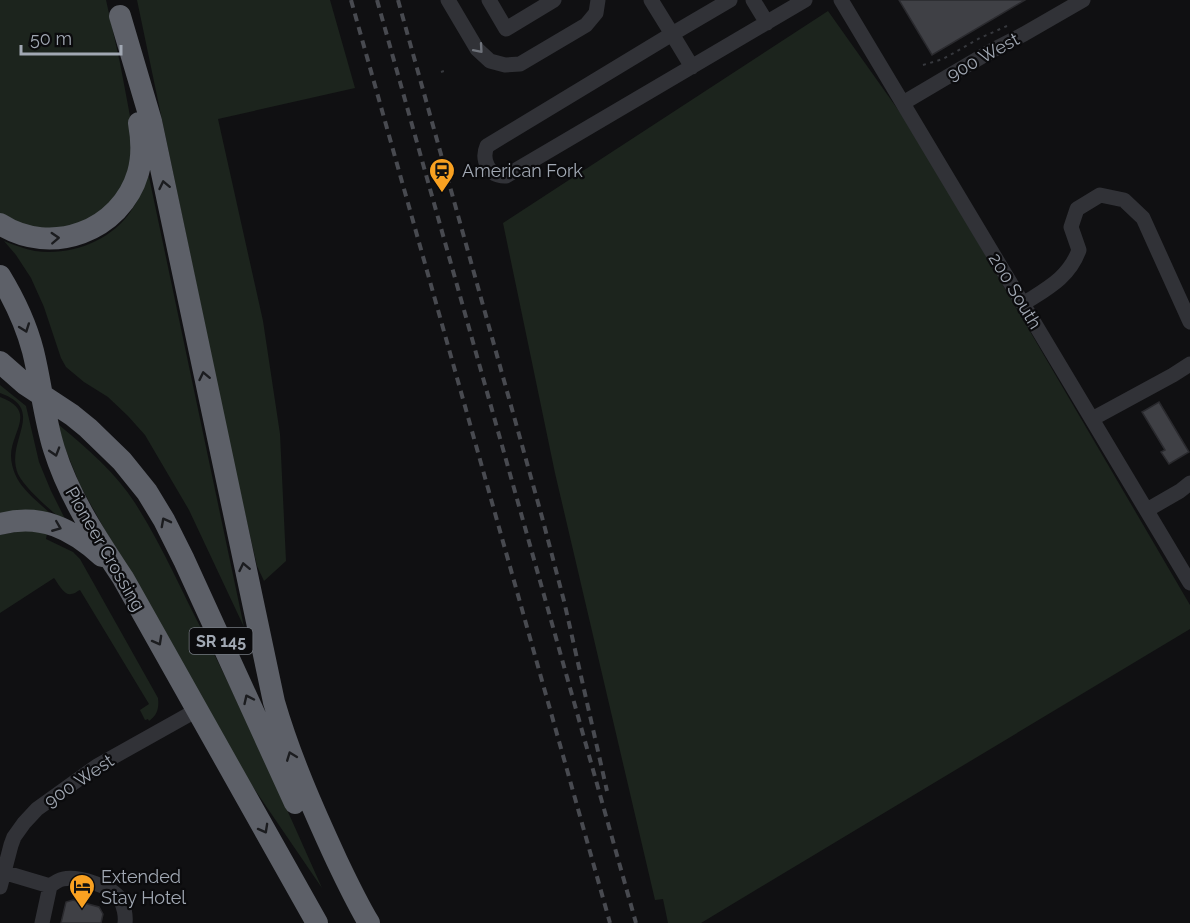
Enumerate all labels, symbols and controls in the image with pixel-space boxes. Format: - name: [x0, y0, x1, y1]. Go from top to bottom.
- scale bar: [21, 18, 122, 56]
- text: 50 m: [30, 28, 72, 49]
- street label: 900 West: [943, 28, 1023, 85]
- one-way arrow: [472, 42, 483, 53]
- station icon: American Fork: [427, 156, 457, 194]
- place label: American Fork: [462, 160, 583, 181]
- one-way arrow: [159, 180, 172, 190]
- one-way arrow: [51, 232, 60, 245]
- street label: 200 South: [985, 249, 1046, 333]
- one-way arrow: [18, 322, 31, 333]
- one-way arrow: [198, 371, 211, 381]
- one-way arrow: [48, 446, 61, 457]
- street label: Pioneer Crossing: [61, 483, 150, 615]
- one-way arrow: [161, 518, 172, 529]
- one-way arrow: [51, 520, 62, 532]
- one-way arrow: [238, 562, 251, 572]
- road number: SR 145: [190, 628, 252, 654]
- one-way arrow: [151, 635, 163, 645]
- one-way arrow: [243, 694, 255, 705]
- street label: 900 West: [40, 750, 118, 812]
- one-way arrow: [286, 751, 299, 761]
- one-way arrow: [257, 823, 268, 833]
- place label: Extended Stay Hotel: [101, 866, 186, 908]
- hotel icon: Extended Stay Hotel: [67, 872, 97, 910]

